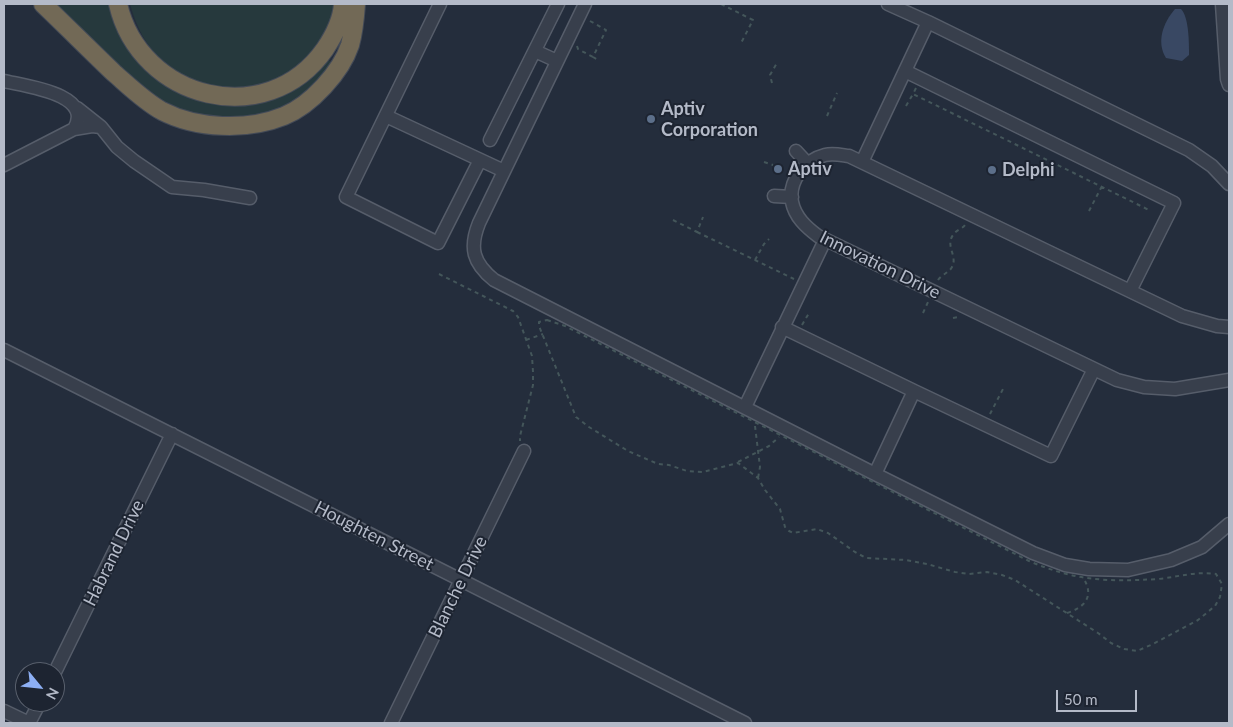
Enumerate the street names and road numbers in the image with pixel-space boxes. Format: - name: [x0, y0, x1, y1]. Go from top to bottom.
- street label: Innovation Drive: [816, 226, 944, 304]
- street label: Habrand Drive: [79, 496, 149, 610]
- street label: Houghten Street: [311, 497, 437, 575]
- street label: Blanche Drive: [424, 533, 492, 641]

